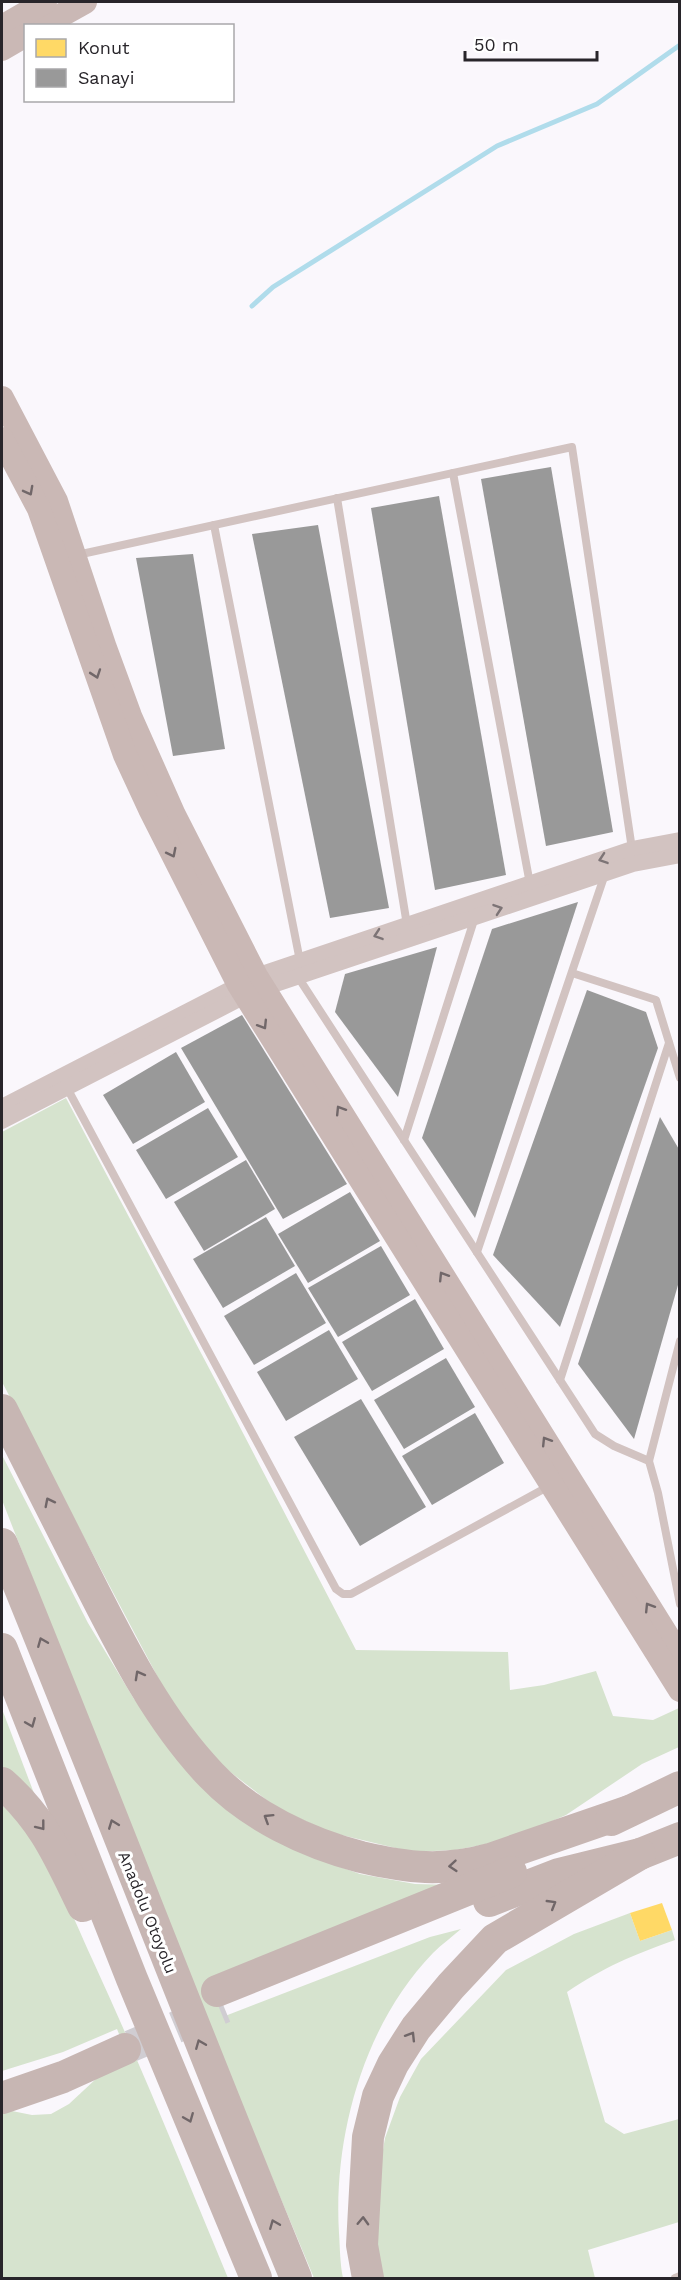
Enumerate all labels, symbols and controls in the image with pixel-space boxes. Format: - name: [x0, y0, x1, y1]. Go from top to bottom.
- legend: [24, 24, 234, 102]
- scale bar: [465, 24, 597, 62]
- text: 50 m: [474, 34, 519, 55]
- text: Konut: [78, 37, 130, 58]
- text: Sanayi: [78, 67, 134, 88]
- one-way arrow: [22, 484, 33, 495]
- one-way arrow: [88, 668, 101, 678]
- one-way arrow: [165, 846, 176, 857]
- one-way arrow: [598, 852, 609, 865]
- one-way arrow: [492, 904, 503, 917]
- one-way arrow: [373, 928, 384, 941]
- one-way arrow: [256, 1019, 268, 1029]
- one-way arrow: [335, 1106, 347, 1116]
- one-way arrow: [438, 1272, 450, 1282]
- one-way arrow: [541, 1437, 553, 1447]
- one-way arrow: [44, 1497, 56, 1508]
- one-way arrow: [644, 1603, 656, 1613]
- one-way arrow: [37, 1637, 49, 1648]
- one-way arrow: [135, 1671, 146, 1681]
- one-way arrow: [24, 1716, 36, 1727]
- one-way arrow: [264, 1814, 274, 1826]
- one-way arrow: [33, 1819, 44, 1830]
- one-way arrow: [107, 1819, 120, 1830]
- street label: Anadolu Otoyolu: [114, 1848, 181, 1976]
- one-way arrow: [449, 1860, 458, 1873]
- one-way arrow: [546, 1900, 556, 1911]
- one-way arrow: [404, 2031, 415, 2042]
- one-way arrow: [195, 2039, 207, 2050]
- one-way arrow: [182, 2112, 194, 2123]
- one-way arrow: [356, 2216, 369, 2225]
- one-way arrow: [269, 2220, 281, 2231]

